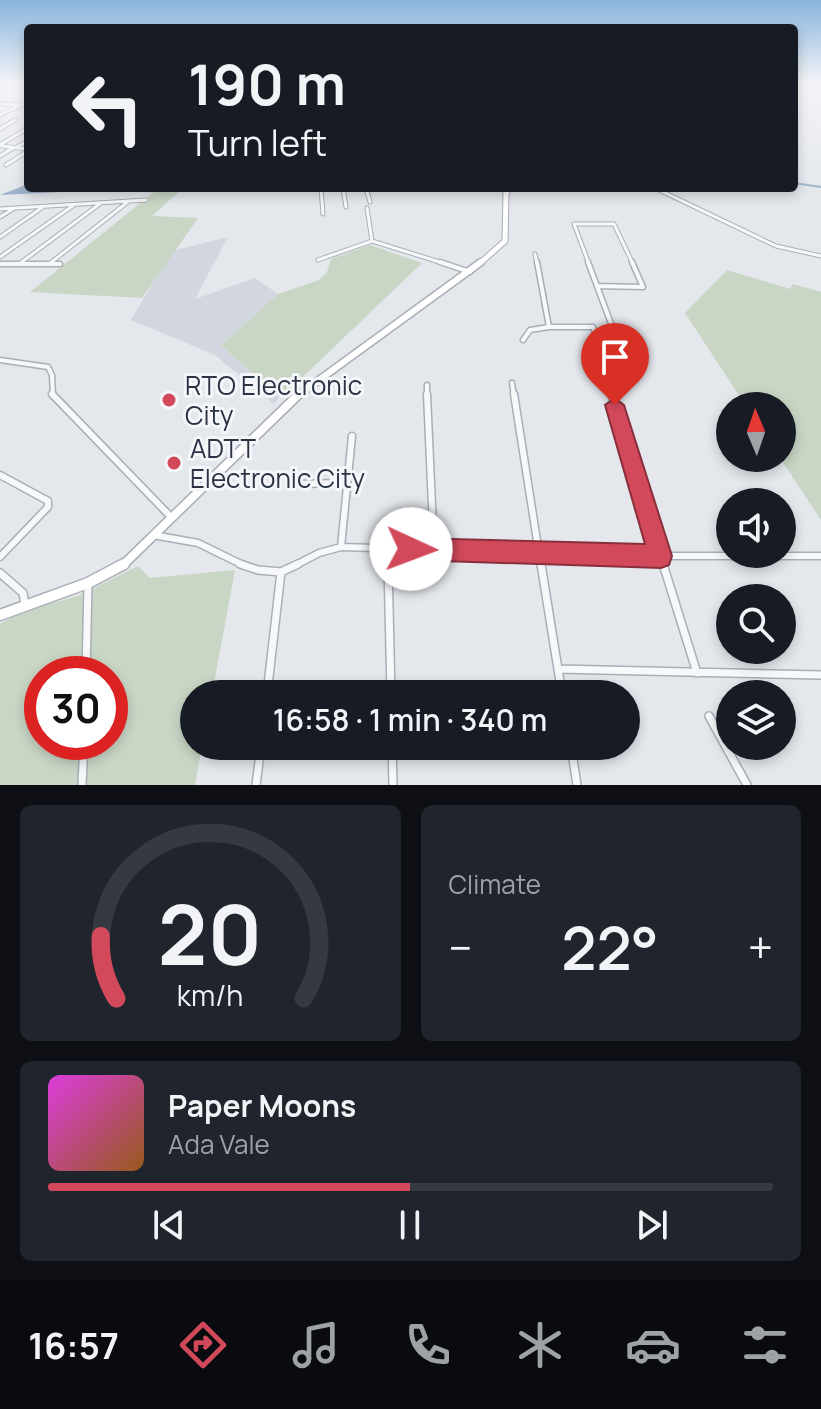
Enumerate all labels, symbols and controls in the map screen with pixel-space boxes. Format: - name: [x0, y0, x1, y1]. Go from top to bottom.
- text: 190 m: [188, 45, 346, 122]
- icon: left: [56, 56, 160, 160]
- text: Turn left: [188, 118, 327, 167]
- pin: [581, 323, 649, 405]
- icon: arrive: [593, 335, 637, 379]
- place label: RTO Electronic City: [185, 367, 362, 433]
- marker: RTO Electronic City: [160, 391, 178, 409]
- north arrow: [716, 392, 796, 472]
- map controls: [716, 392, 796, 760]
- place label: ADTT Electronic City: [190, 430, 365, 496]
- marker: ADTT Electronic City: [165, 454, 183, 472]
- button: sound: [716, 488, 796, 568]
- position arrow: [369, 507, 453, 591]
- button: search: [716, 584, 796, 664]
- speed limit sign: 30: [24, 656, 128, 760]
- button: layers: [716, 680, 796, 760]
- text: 16:58 · 1 min · 340 m: [273, 699, 547, 740]
- text: Climate: [449, 866, 541, 902]
- text: 20: [158, 876, 262, 990]
- text: 22°: [561, 906, 659, 988]
- text: −: [449, 917, 472, 977]
- text: +: [748, 917, 773, 977]
- text: km/h: [177, 976, 243, 1015]
- text: Paper Moons: [168, 1085, 356, 1126]
- text: Ada Vale: [168, 1126, 270, 1162]
- icon: previous: [147, 1203, 191, 1247]
- icon: pause: [388, 1203, 432, 1247]
- icon: next: [630, 1203, 674, 1247]
- icon: directions: [175, 1317, 231, 1373]
- icon: music: [288, 1317, 344, 1373]
- icon: phone: [400, 1317, 456, 1373]
- icon: climate: [512, 1317, 568, 1373]
- icon: car: [625, 1317, 681, 1373]
- icon: filters: [737, 1317, 793, 1373]
- text: 16:57: [28, 1321, 119, 1370]

